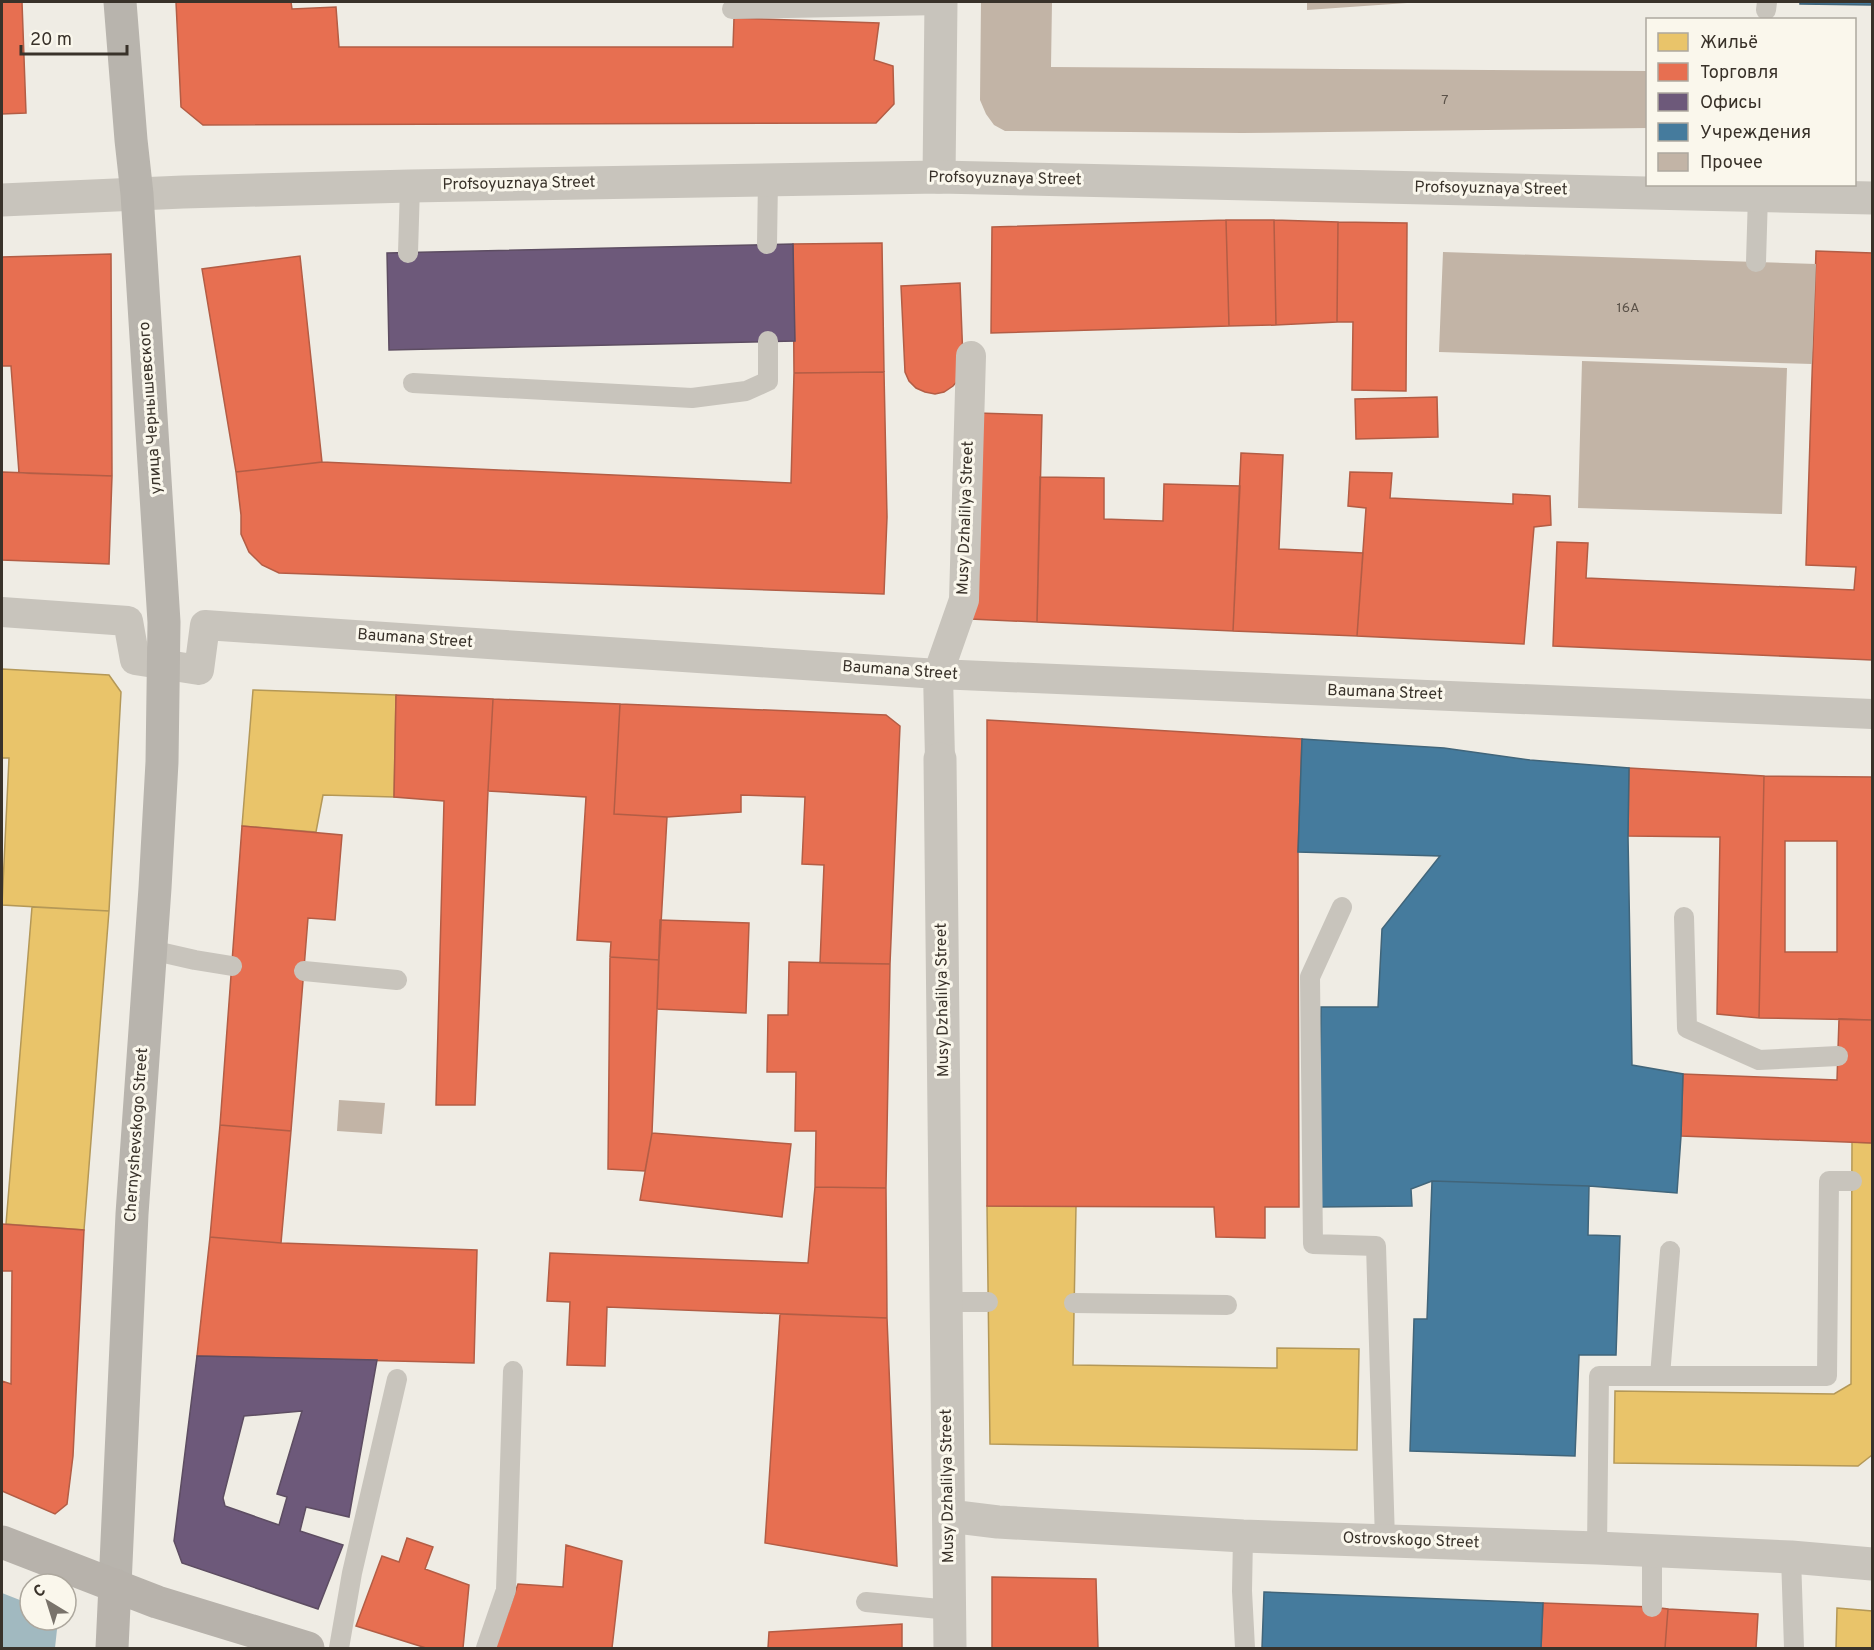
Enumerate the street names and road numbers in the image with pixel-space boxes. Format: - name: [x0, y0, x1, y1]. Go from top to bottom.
- street label: Profsoyuznaya Street: [928, 168, 1082, 190]
- street label: Profsoyuznaya Street: [442, 173, 596, 195]
- street label: Profsoyuznaya Street: [1414, 178, 1568, 200]
- street label: улица Чернышевского: [135, 321, 167, 495]
- street label: Musy Dzhalilya Street: [953, 441, 979, 595]
- street label: Baumana Street: [357, 625, 473, 653]
- street label: Baumana Street: [842, 657, 958, 685]
- street label: Baumana Street: [1327, 681, 1443, 705]
- street label: Musy Dzhalilya Street: [932, 923, 954, 1077]
- street label: Chernyshevskogo Street: [121, 1047, 153, 1223]
- street label: Musy Dzhalilya Street: [937, 1409, 959, 1563]
- street label: Ostrovskogo Street: [1342, 1529, 1480, 1553]

